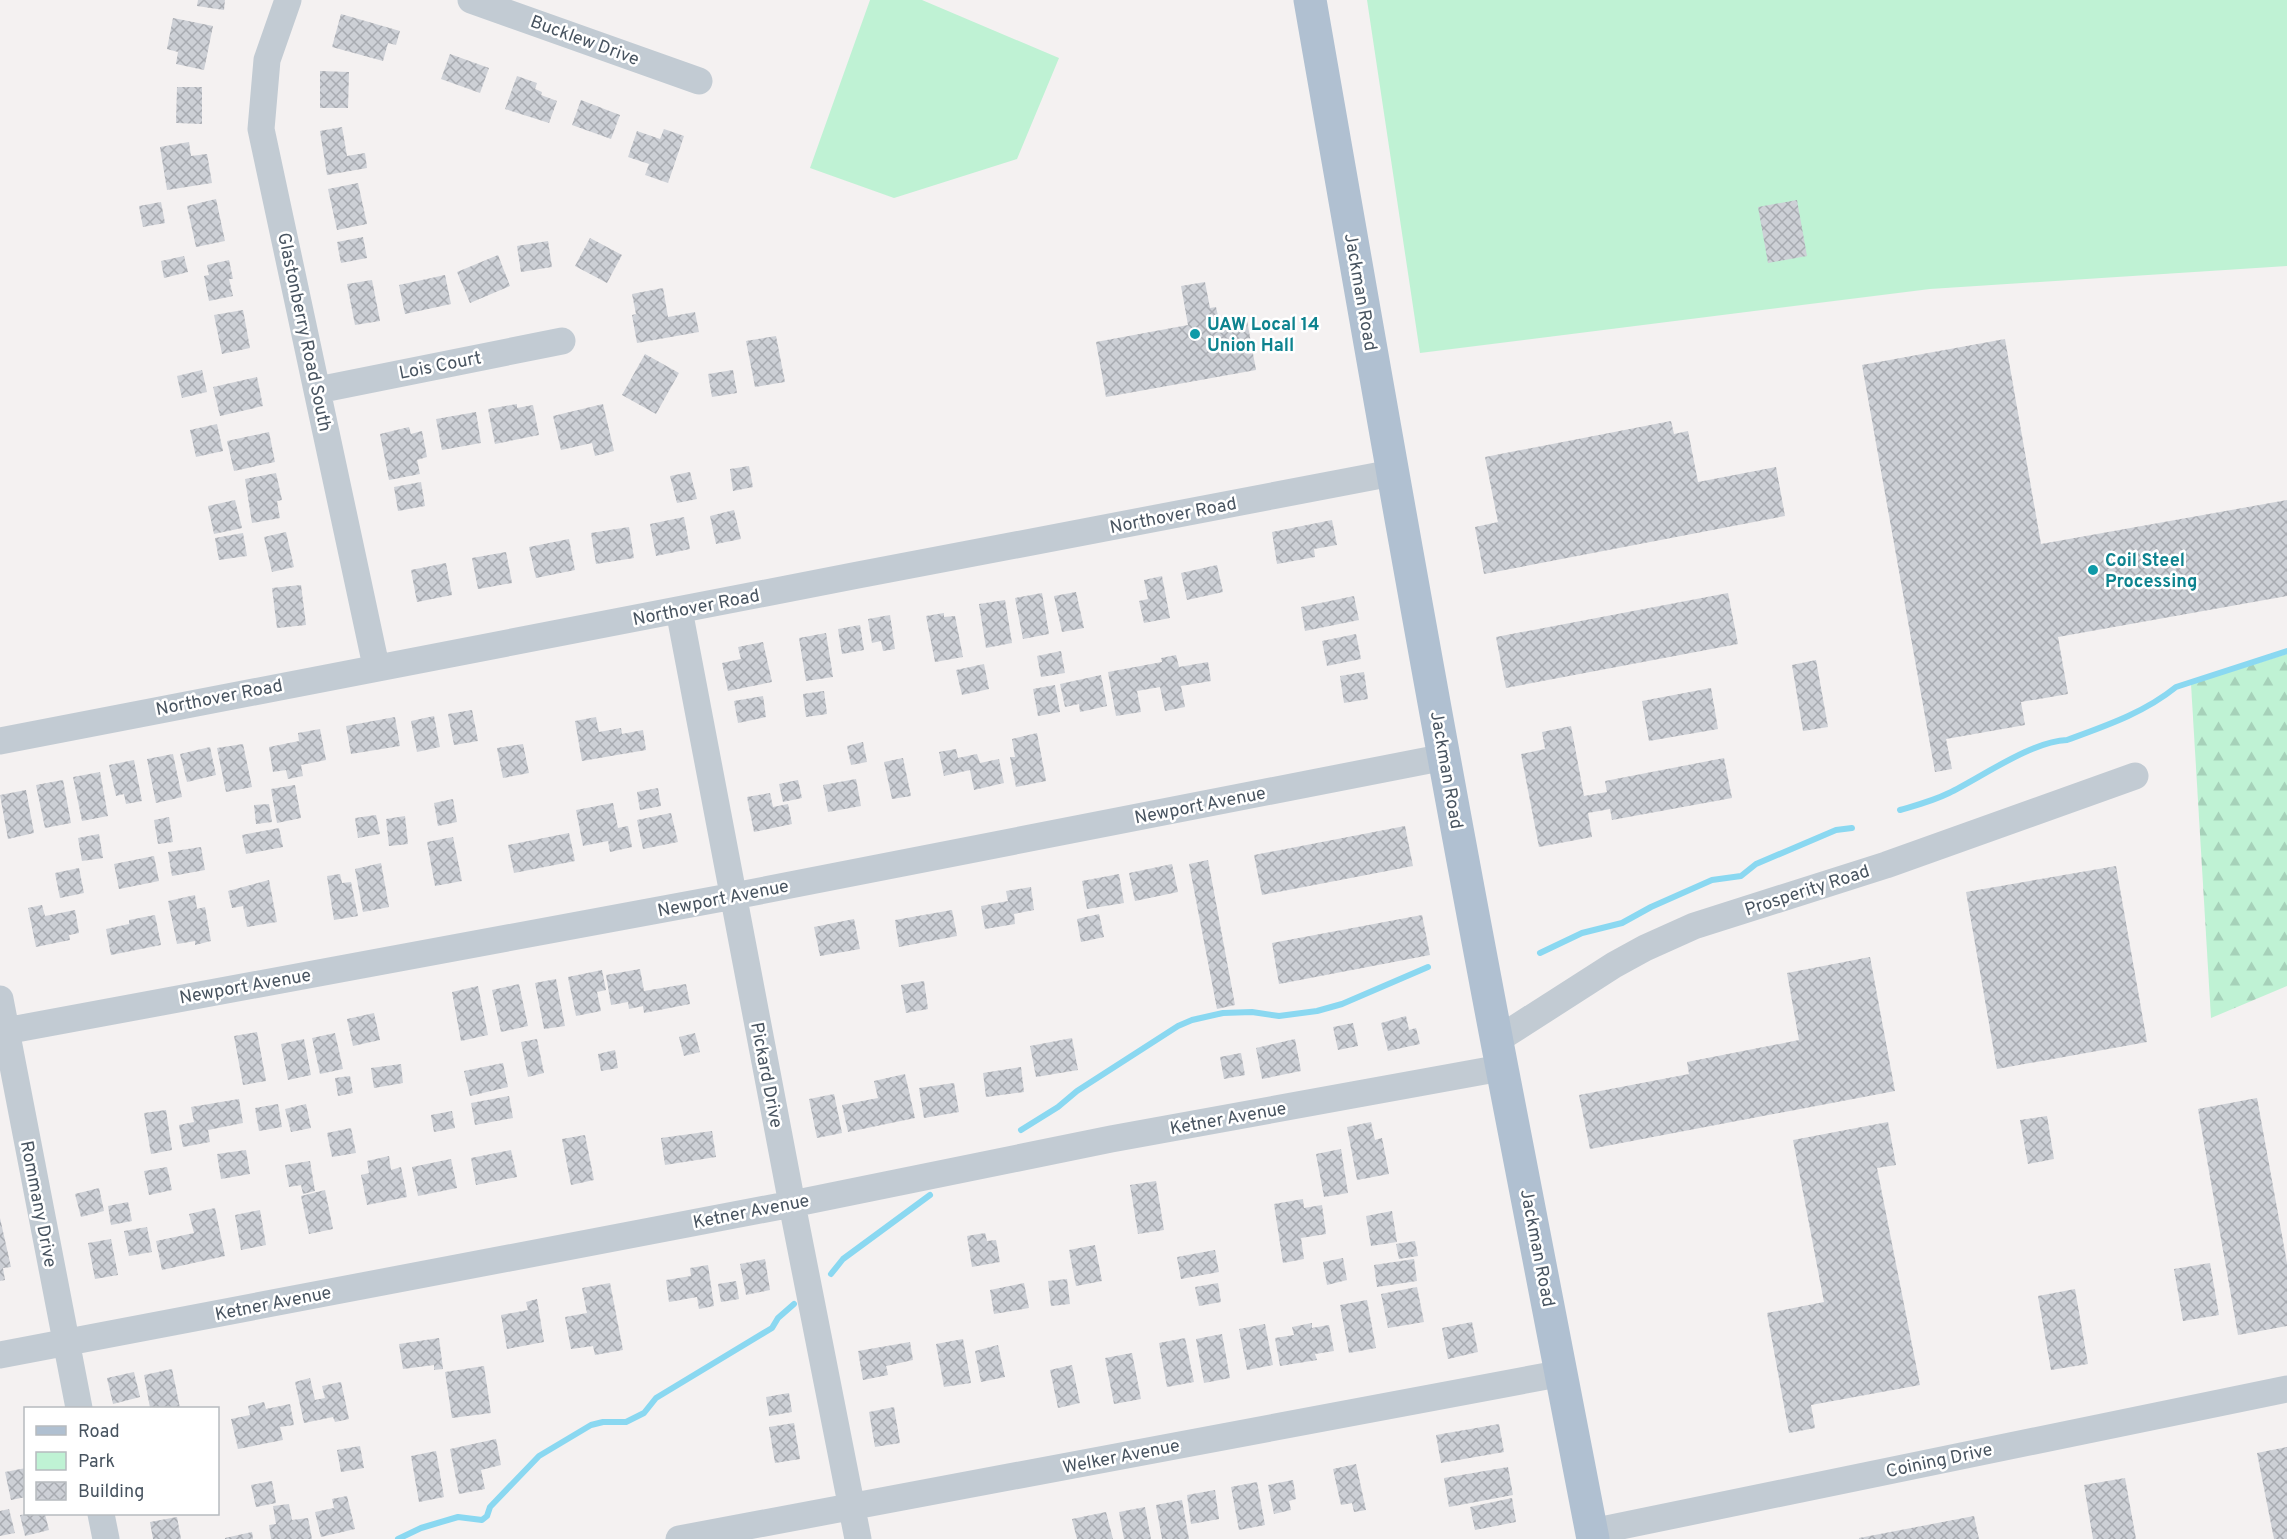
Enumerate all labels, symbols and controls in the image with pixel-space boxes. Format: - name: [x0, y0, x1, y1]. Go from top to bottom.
- street label: Bucklew Drive: [527, 11, 642, 72]
- street label: Glastonberry Road South: [271, 231, 336, 434]
- street label: Jackman Road: [1338, 232, 1381, 353]
- place label: UAW Local 14 Union Hall: [1207, 314, 1320, 358]
- marker: UAW Local 14 Union Hall: [1188, 327, 1202, 341]
- street label: Lois Court: [397, 347, 483, 386]
- street label: Northover Road: [1108, 493, 1239, 540]
- place label: Coil Steel Processing: [2105, 550, 2197, 594]
- marker: Coil Steel Processing: [2086, 563, 2100, 577]
- street label: Northover Road: [631, 585, 762, 632]
- street label: Northover Road: [154, 675, 285, 722]
- street label: Jackman Road: [1424, 710, 1467, 831]
- street label: Newport Avenue: [1133, 782, 1268, 830]
- street label: Prosperity Road: [1742, 860, 1873, 922]
- street label: Newport Avenue: [656, 875, 791, 923]
- street label: Newport Avenue: [178, 965, 313, 1010]
- street label: Pickard Drive: [744, 1020, 787, 1130]
- street label: Ketner Avenue: [1168, 1098, 1288, 1141]
- street label: Rommany Drive: [14, 1139, 61, 1270]
- street label: Jackman Road: [1514, 1188, 1559, 1309]
- street label: Ketner Avenue: [691, 1190, 811, 1235]
- street label: Ketner Avenue: [213, 1282, 333, 1327]
- legend: [24, 1407, 219, 1515]
- text: Road: [78, 1421, 120, 1444]
- street label: Welker Avenue: [1061, 1435, 1182, 1480]
- street label: Coining Drive: [1884, 1439, 1995, 1484]
- text: Park: [78, 1451, 115, 1474]
- text: Building: [78, 1481, 144, 1504]

